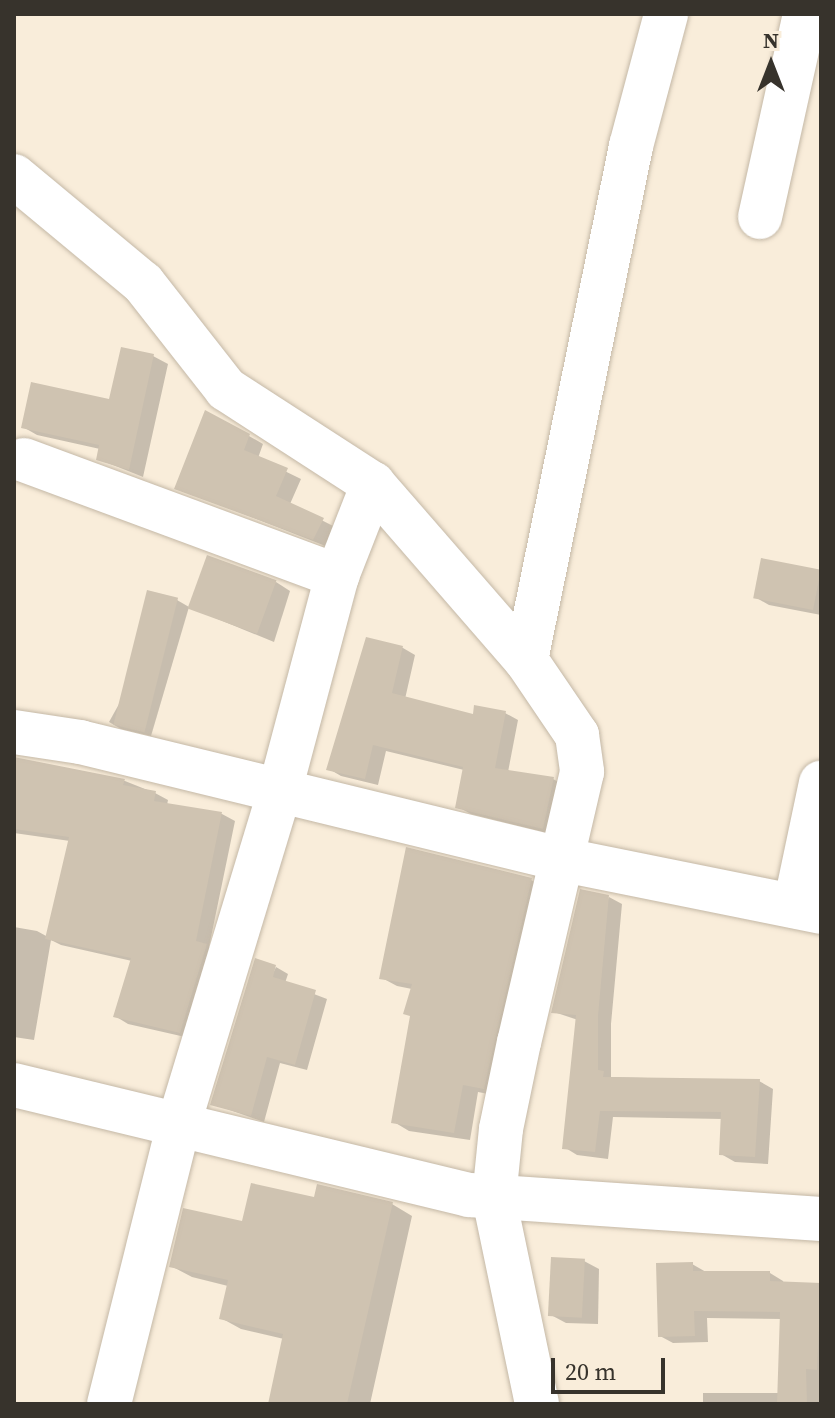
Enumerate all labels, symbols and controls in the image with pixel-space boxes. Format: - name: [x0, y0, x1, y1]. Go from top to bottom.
- north arrow: [731, 24, 811, 104]
- text: N: [763, 25, 779, 55]
- scale bar: [555, 1342, 669, 1392]
- text: 20 m: [565, 1355, 616, 1388]

